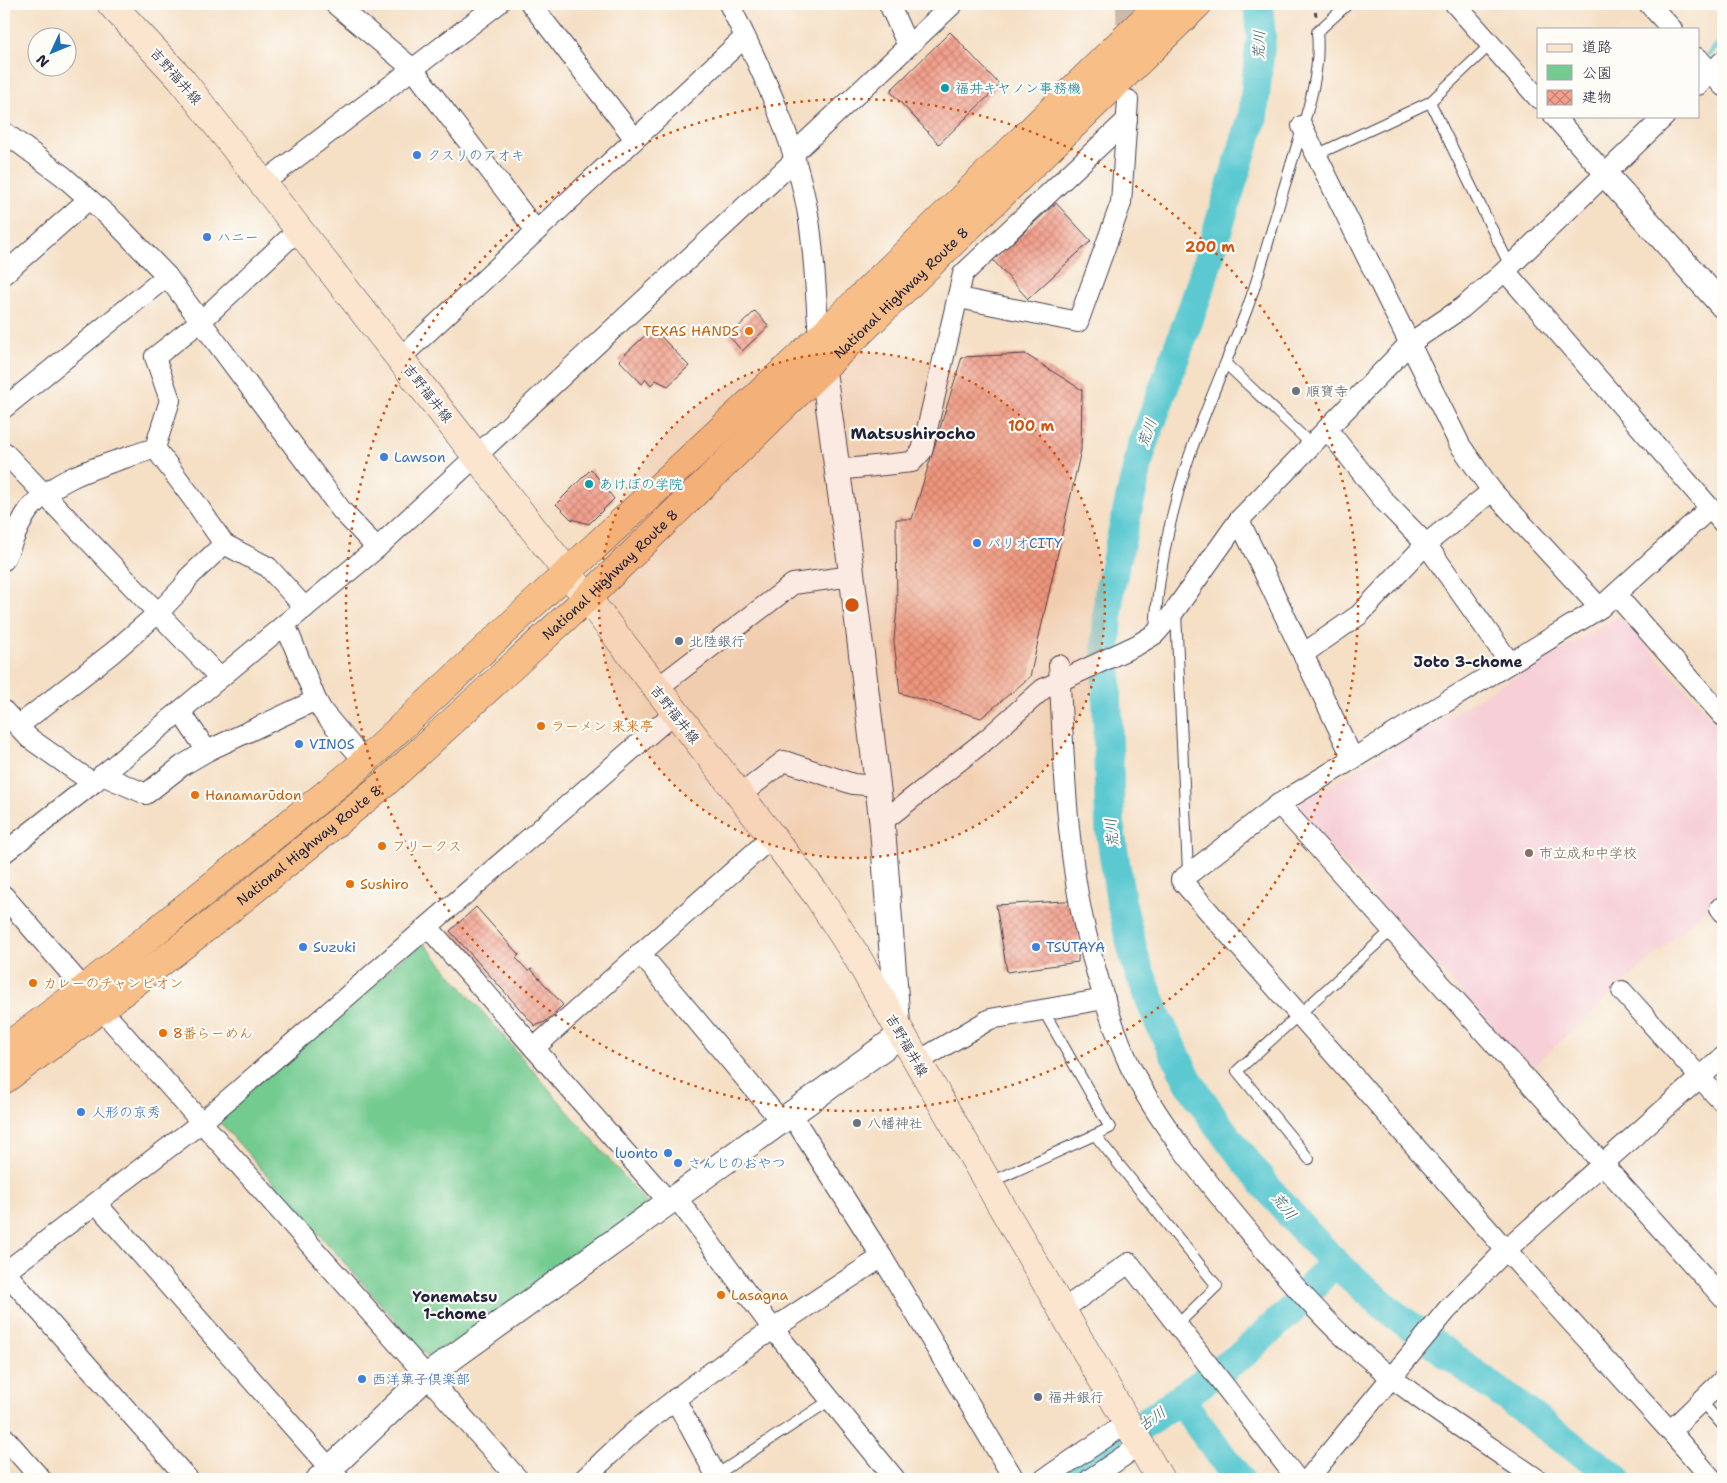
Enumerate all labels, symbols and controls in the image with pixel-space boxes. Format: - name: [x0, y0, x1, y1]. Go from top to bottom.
- north arrow: [28, 28, 78, 78]
- legend: [1537, 28, 1700, 118]
- water label: 荒川: [1248, 30, 1270, 60]
- text: 道路: [1582, 37, 1612, 57]
- street label: 吉野福井線: [146, 44, 206, 108]
- text: N: [32, 51, 53, 71]
- text: 公園: [1582, 63, 1612, 83]
- place label: 福井キヤノン事務機: [955, 79, 1081, 97]
- marker: 福井キヤノン事務機: [939, 82, 951, 94]
- text: 建物: [1582, 87, 1612, 107]
- place label: クスリのアオキ: [427, 146, 525, 164]
- marker: クスリのアオキ: [411, 149, 423, 161]
- street label: National Highway Route 8: [830, 223, 972, 362]
- place label: ハニー: [217, 228, 259, 246]
- marker: ハニー: [201, 231, 213, 243]
- text: 200 m: [1185, 237, 1235, 257]
- place label: TEXAS HANDS: [643, 322, 739, 340]
- marker: TEXAS HANDS: [743, 325, 755, 337]
- street label: 吉野福井線: [399, 360, 457, 426]
- place label: 順寶寺: [1306, 382, 1348, 400]
- marker: 順寶寺: [1290, 385, 1302, 397]
- text: 100 m: [1008, 416, 1054, 436]
- water label: 荒川: [1133, 416, 1161, 450]
- district label: Matsushirocho: [850, 423, 976, 444]
- place label: Lawson: [394, 448, 446, 466]
- marker: Lawson: [378, 451, 390, 463]
- place label: あけぼの学院: [599, 475, 683, 493]
- marker: あけぼの学院: [583, 478, 595, 490]
- street label: National Highway Route 8: [538, 505, 682, 644]
- place label: パリオCITY: [987, 534, 1063, 552]
- marker: パリオCITY: [971, 537, 983, 549]
- centre of rings: [843, 596, 861, 614]
- place label: 北陸銀行: [689, 632, 745, 650]
- marker: 北陸銀行: [673, 635, 685, 647]
- district label: Joto 3-chome: [1414, 652, 1522, 672]
- street label: 吉野福井線: [646, 681, 704, 747]
- place label: ラーメン 来来亭: [551, 717, 654, 735]
- marker: ラーメン 来来亭: [535, 720, 547, 732]
- place label: VINOS: [309, 735, 355, 753]
- marker: VINOS: [293, 738, 305, 750]
- street label: National Highway Route 8: [233, 781, 385, 909]
- place label: Hanamarūdon: [205, 786, 302, 804]
- marker: Hanamarūdon: [189, 789, 201, 801]
- water label: 荒川: [1100, 817, 1124, 849]
- place label: フリークス: [392, 837, 462, 855]
- marker: フリークス: [376, 840, 388, 852]
- place label: 市立成和中学校: [1539, 844, 1637, 862]
- marker: 市立成和中学校: [1523, 847, 1535, 859]
- place label: Sushiro: [360, 875, 409, 893]
- marker: Sushiro: [344, 878, 356, 890]
- place label: Suzuki: [313, 938, 356, 956]
- place label: TSUTAYA: [1046, 938, 1105, 956]
- marker: Suzuki: [297, 941, 309, 953]
- marker: TSUTAYA: [1030, 941, 1042, 953]
- place label: カレーのチャンピオン: [43, 974, 183, 992]
- marker: カレーのチャンピオン: [27, 977, 39, 989]
- street label: 吉野福井線: [882, 1010, 932, 1080]
- place label: 8番らーめん: [173, 1024, 253, 1042]
- marker: 8番らーめん: [157, 1027, 169, 1039]
- place label: 人形の京秀: [91, 1103, 161, 1121]
- marker: 人形の京秀: [75, 1106, 87, 1118]
- place label: 八幡神社: [867, 1114, 923, 1132]
- marker: 八幡神社: [851, 1117, 863, 1129]
- place label: luonto: [615, 1144, 658, 1162]
- marker: luonto: [662, 1147, 674, 1159]
- place label: さんじのおやつ: [688, 1154, 786, 1172]
- marker: さんじのおやつ: [672, 1157, 684, 1169]
- water label: 荒川: [1267, 1188, 1301, 1224]
- place label: Lasagna: [731, 1286, 789, 1304]
- district label: Yonematsu 1-chome: [412, 1287, 498, 1324]
- marker: Lasagna: [715, 1289, 727, 1301]
- place label: 西洋菓子倶楽部: [372, 1370, 470, 1388]
- marker: 西洋菓子倶楽部: [356, 1373, 368, 1385]
- place label: 福井銀行: [1048, 1388, 1104, 1406]
- marker: 福井銀行: [1032, 1391, 1044, 1403]
- water label: 古川: [1134, 1402, 1170, 1436]

